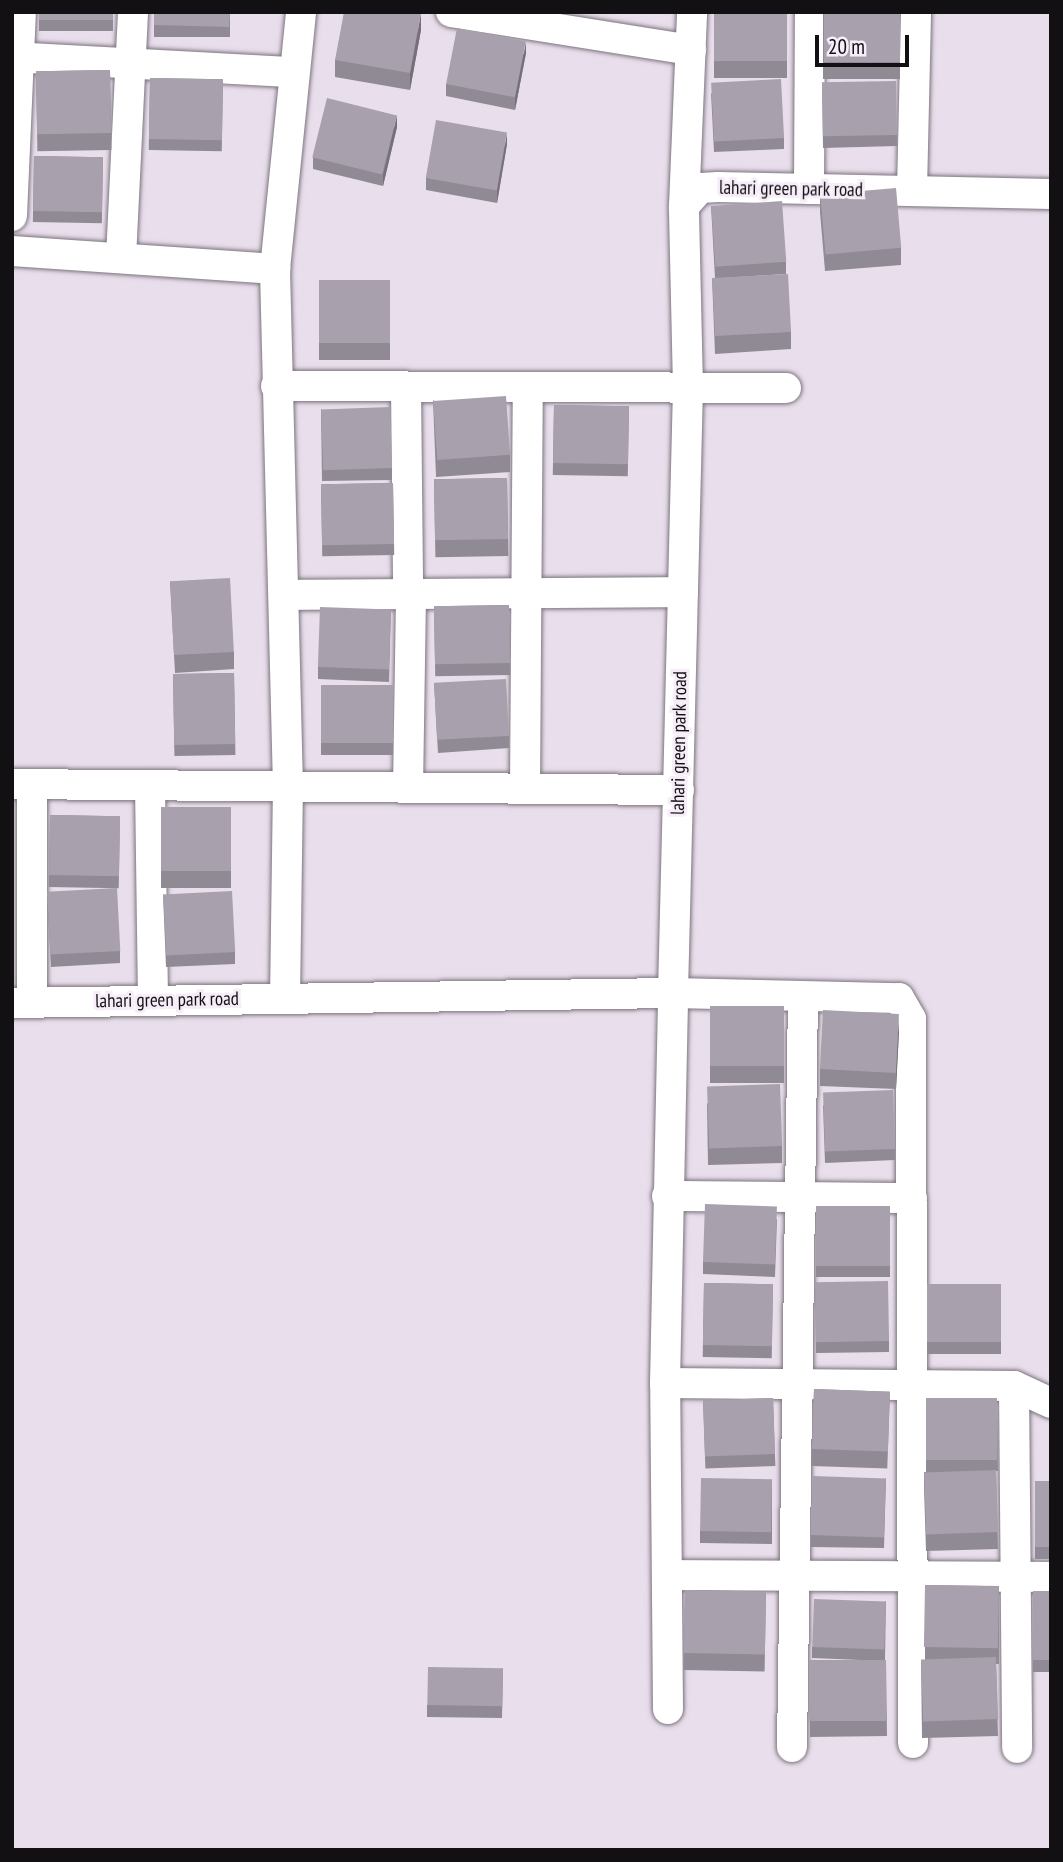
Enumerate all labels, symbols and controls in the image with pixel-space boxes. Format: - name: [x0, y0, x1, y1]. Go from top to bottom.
- scale bar: [818, 21, 912, 65]
- text: 20 m: [828, 33, 865, 60]
- street label: lahari green park road: [719, 176, 863, 202]
- street label: lahari green park road: [666, 671, 692, 815]
- street label: lahari green park road: [95, 987, 239, 1013]

